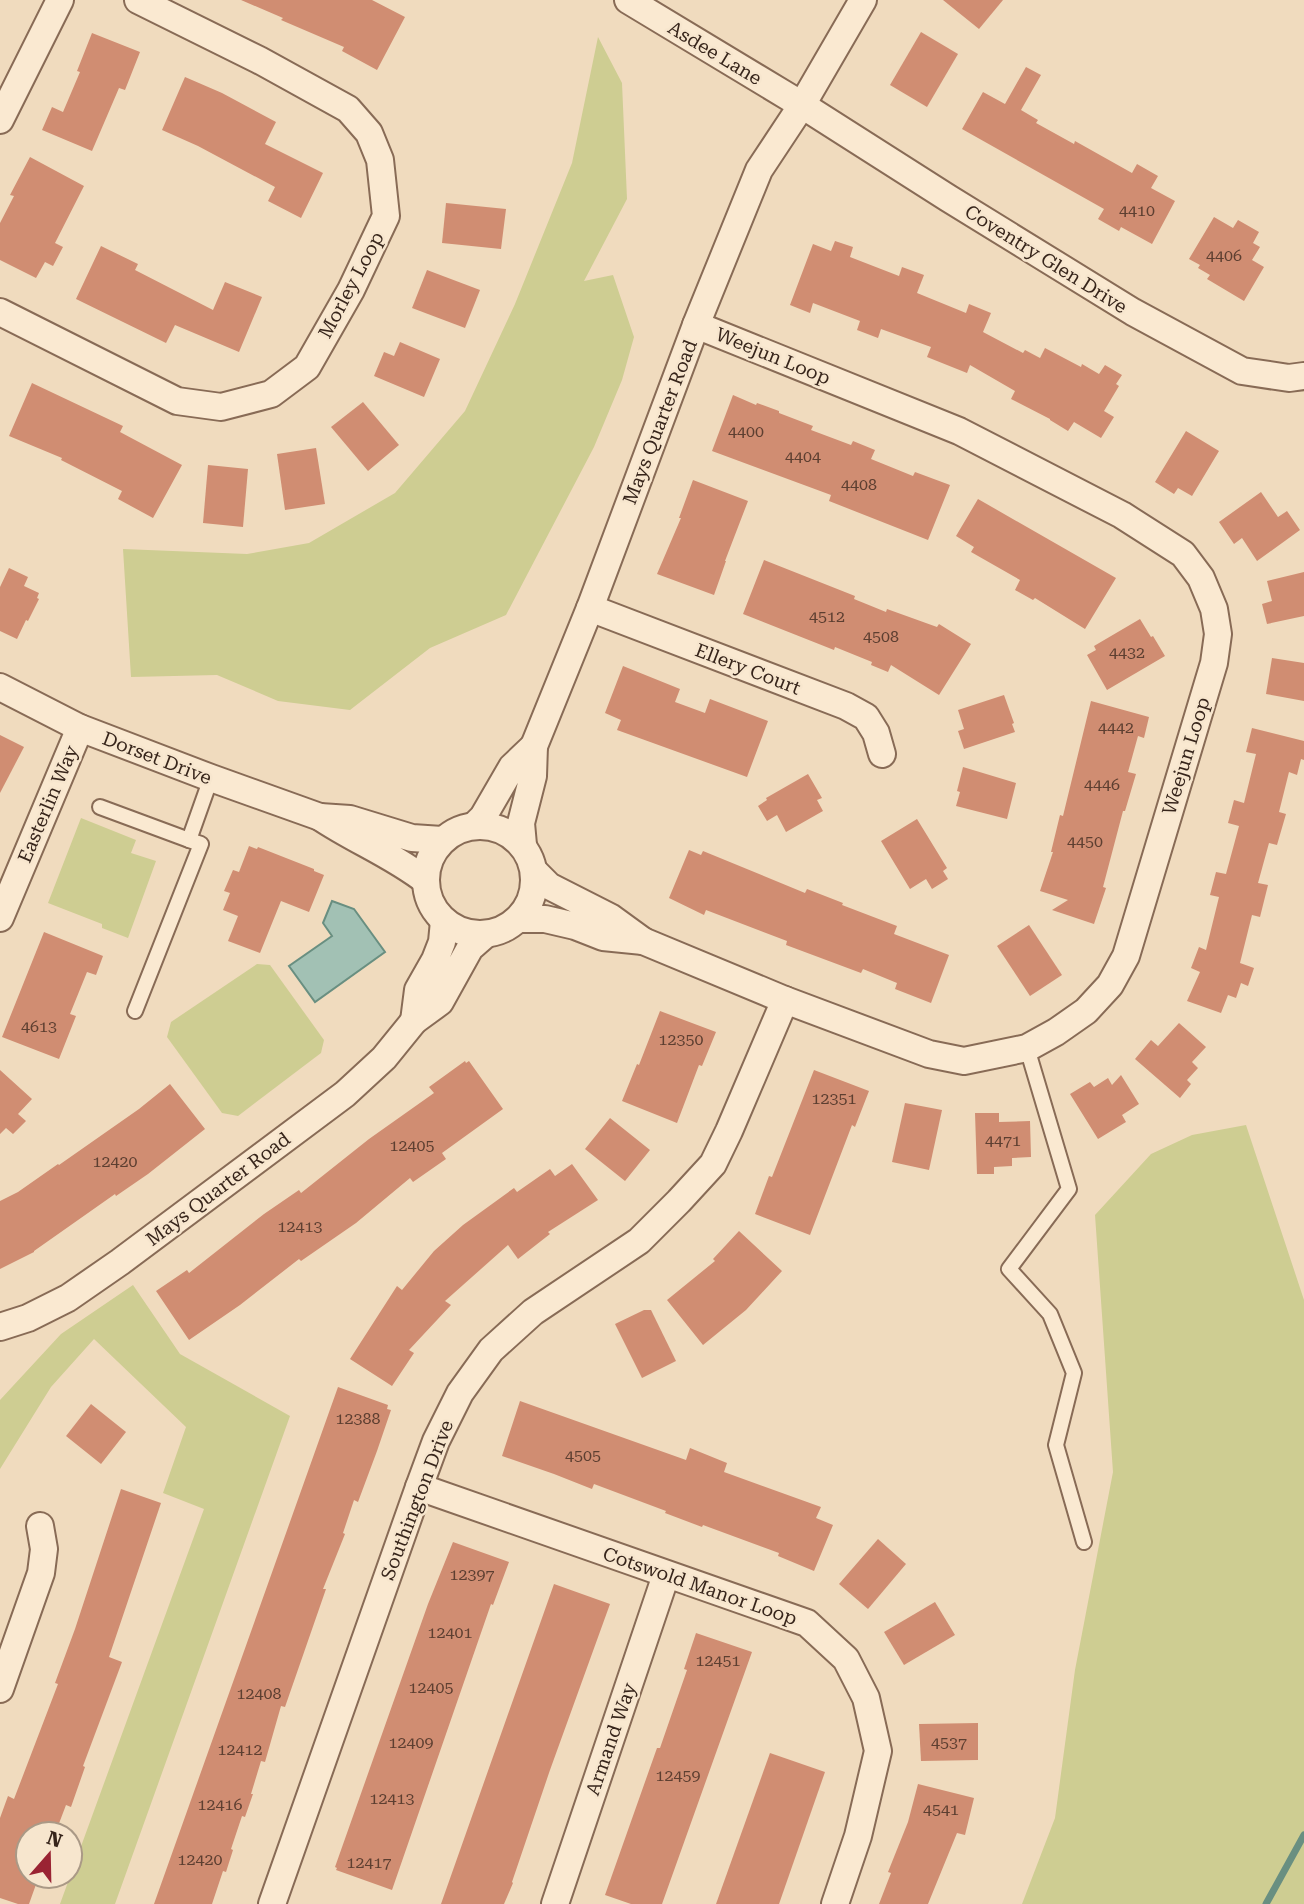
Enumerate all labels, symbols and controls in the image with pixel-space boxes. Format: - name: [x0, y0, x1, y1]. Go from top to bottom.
- street label: Asdee Lane: [664, 16, 766, 90]
- street label: Coventry Glen Drive: [960, 200, 1132, 318]
- house number: 4410: [1119, 201, 1155, 220]
- street label: Morley Loop: [313, 228, 389, 342]
- house number: 4406: [1206, 246, 1242, 265]
- street label: Weejun Loop: [712, 323, 834, 389]
- street label: Mays Quarter Road: [618, 336, 702, 508]
- house number: 4400: [728, 422, 764, 441]
- house number: 4404: [785, 447, 821, 466]
- house number: 4408: [841, 475, 877, 494]
- house number: 4512: [809, 607, 845, 626]
- house number: 4508: [863, 627, 899, 646]
- street label: Ellery Court: [692, 638, 804, 700]
- house number: 4432: [1109, 643, 1145, 662]
- street label: Weejun Loop: [1157, 694, 1215, 818]
- house number: 4442: [1098, 718, 1134, 737]
- street label: Dorset Drive: [99, 727, 215, 789]
- street label: Easterlin Way: [13, 741, 83, 866]
- house number: 4446: [1084, 775, 1120, 794]
- house number: 4450: [1067, 832, 1103, 851]
- house number: 4613: [21, 1017, 57, 1036]
- house number: 12350: [659, 1030, 703, 1049]
- house number: 12351: [812, 1089, 856, 1108]
- street label: Mays Quarter Road: [141, 1127, 295, 1251]
- house number: 4471: [985, 1131, 1021, 1150]
- house number: 12405: [390, 1136, 434, 1155]
- house number: 12420: [93, 1152, 137, 1171]
- house number: 12413: [278, 1217, 322, 1236]
- house number: 12388: [336, 1409, 380, 1428]
- street label: Southington Drive: [376, 1417, 458, 1583]
- house number: 4505: [565, 1446, 601, 1465]
- street label: Cotswold Manor Loop: [600, 1542, 800, 1630]
- house number: 12397: [450, 1565, 494, 1584]
- house number: 12401: [428, 1623, 472, 1642]
- house number: 12451: [696, 1651, 740, 1670]
- house number: 12405: [409, 1678, 453, 1697]
- street label: Armand Way: [581, 1679, 641, 1798]
- house number: 12408: [237, 1684, 281, 1703]
- house number: 12409: [389, 1733, 433, 1752]
- house number: 4537: [931, 1733, 967, 1752]
- house number: 12412: [218, 1740, 262, 1759]
- house number: 12459: [656, 1766, 700, 1785]
- house number: 12413: [370, 1789, 414, 1808]
- house number: 12416: [198, 1795, 242, 1814]
- house number: 4541: [923, 1800, 959, 1819]
- north arrow: [14, 1820, 84, 1890]
- text: N: [44, 1826, 66, 1853]
- house number: 12420: [178, 1850, 222, 1869]
- house number: 12417: [347, 1853, 391, 1872]

